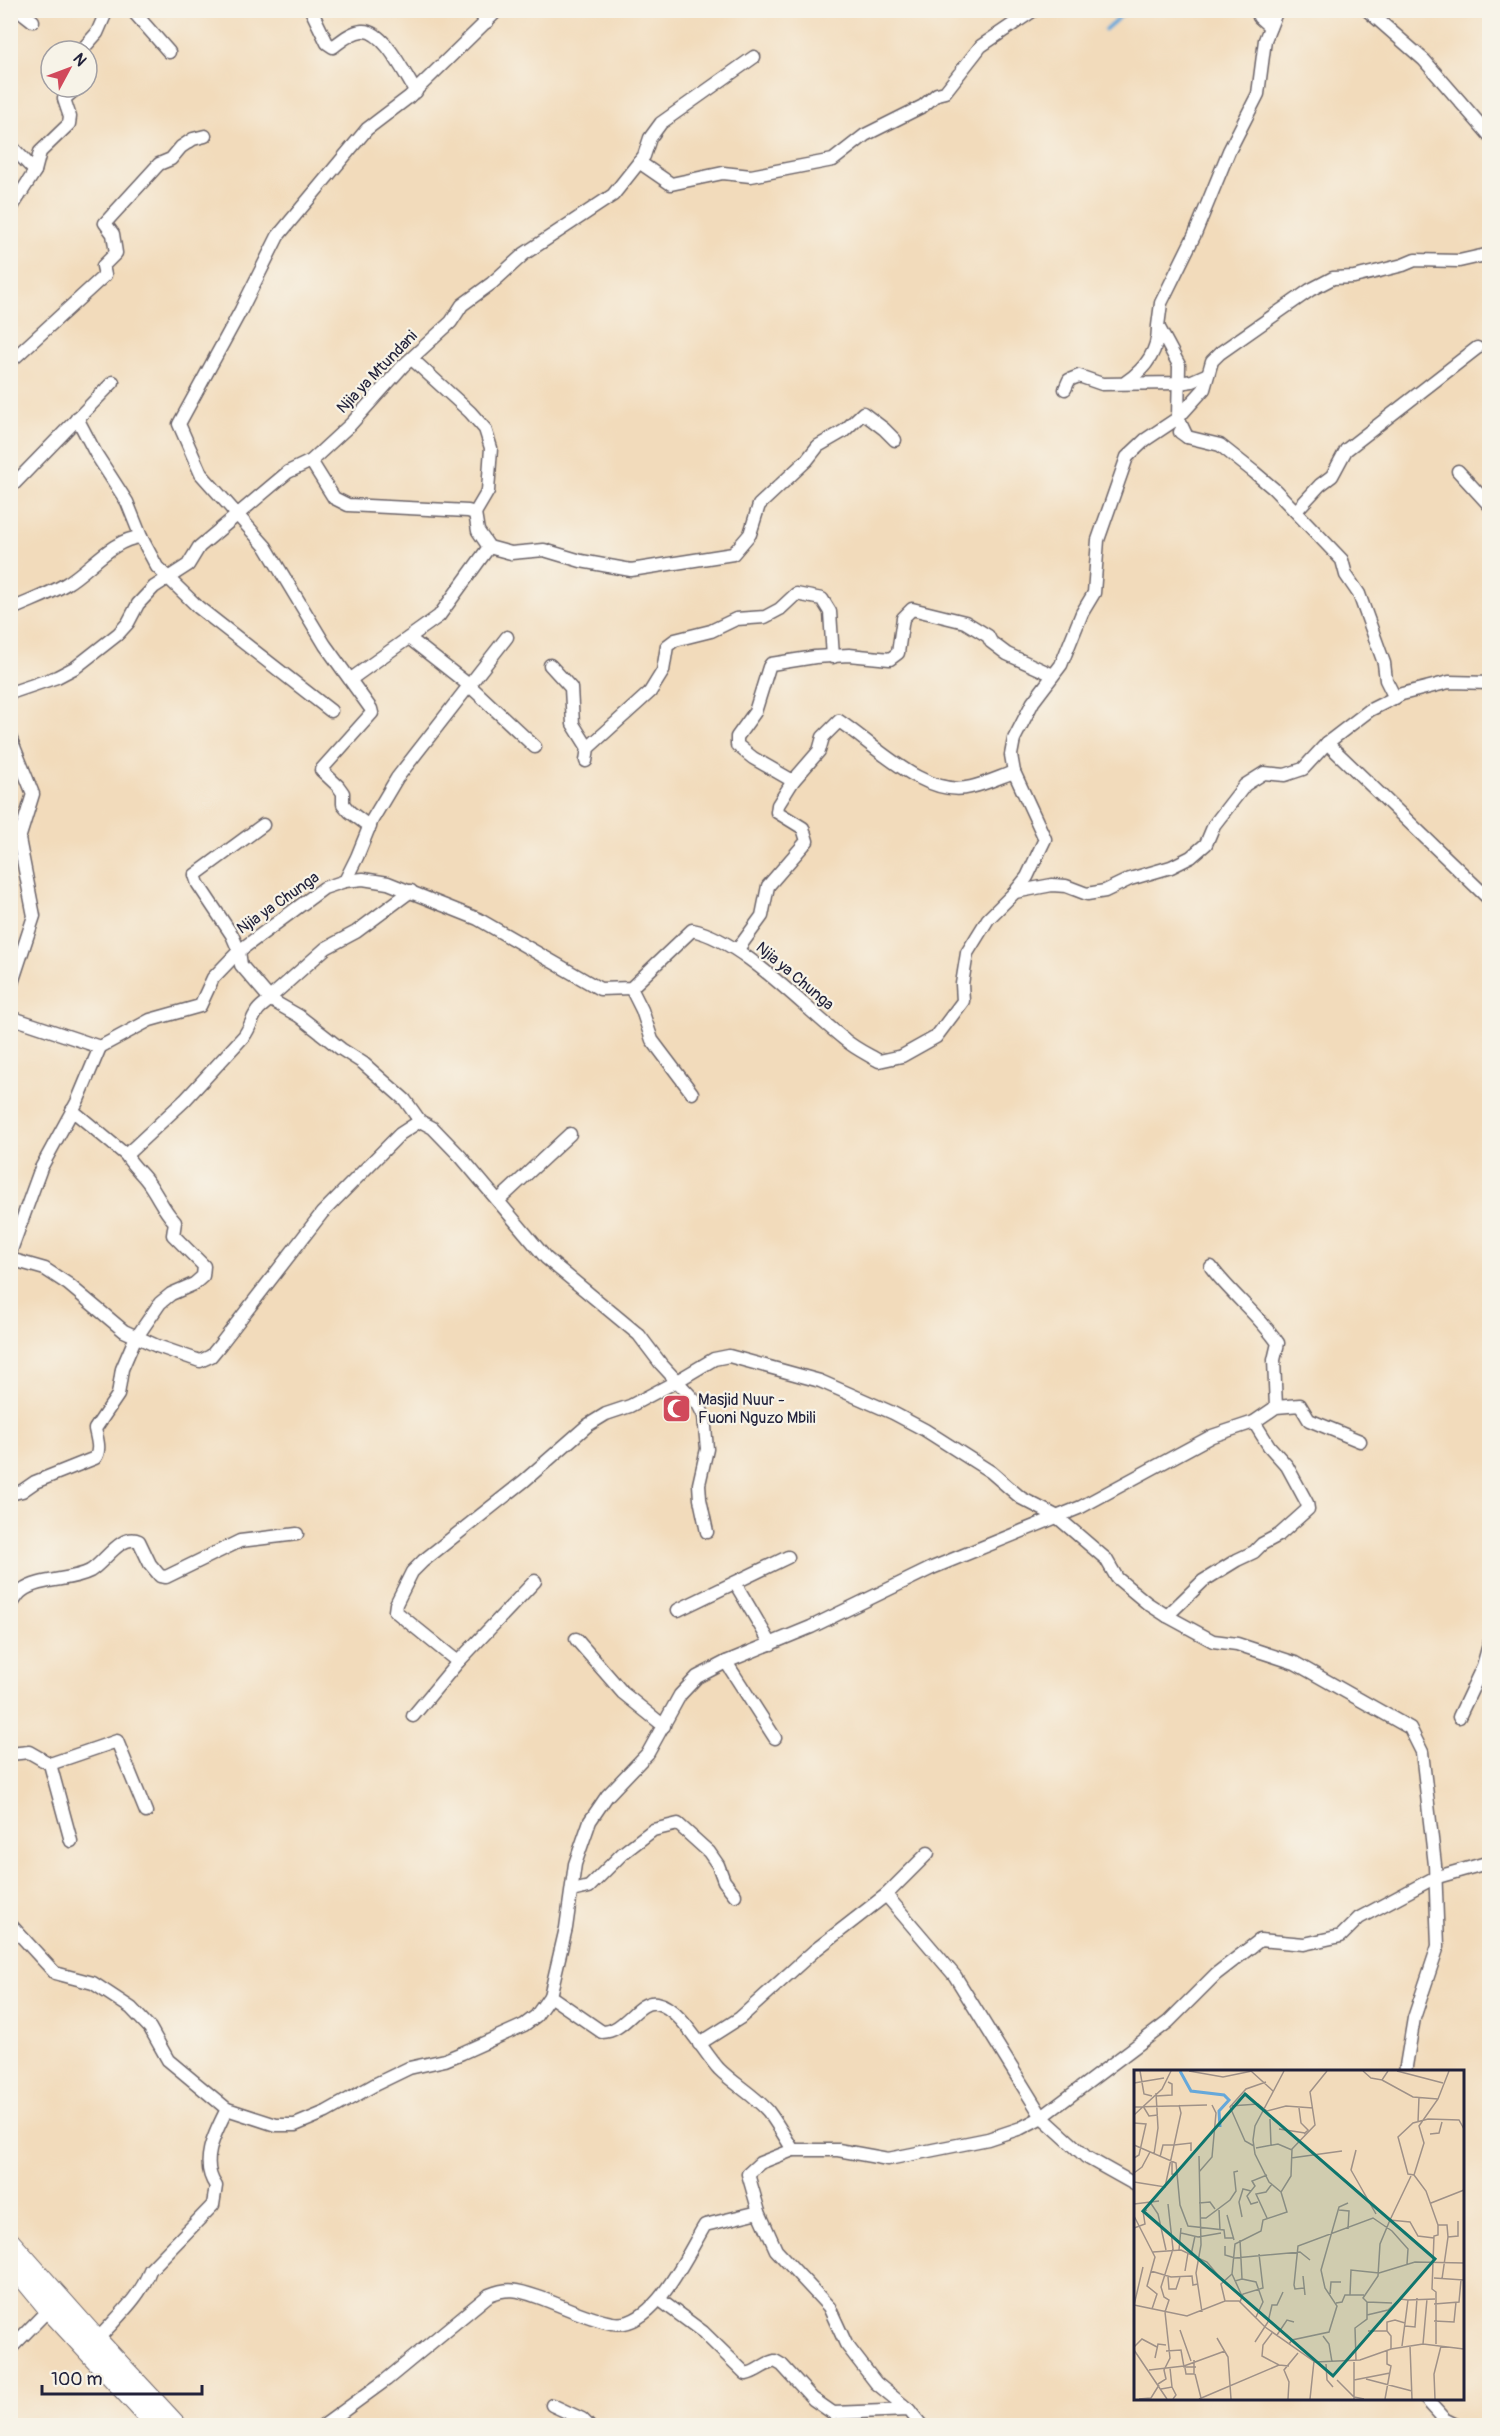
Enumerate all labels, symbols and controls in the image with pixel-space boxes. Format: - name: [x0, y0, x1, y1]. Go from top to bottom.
- north arrow: [39, 39, 99, 99]
- text: N: [68, 49, 91, 71]
- street label: Njia ya Mtundani: [332, 326, 422, 418]
- street label: Njia ya Chunga: [233, 867, 323, 939]
- street label: Njia ya Chunga: [752, 937, 838, 1015]
- place label: Masjid Nuur - Fuoni Nguzo Mbili: [698, 1390, 816, 1428]
- mosque icon: Masjid Nuur - Fuoni Nguzo Mbili: [661, 1393, 693, 1425]
- inset map: [1134, 2070, 1464, 2400]
- scale bar: [42, 2358, 202, 2396]
- text: 100 m: [51, 2368, 103, 2391]

